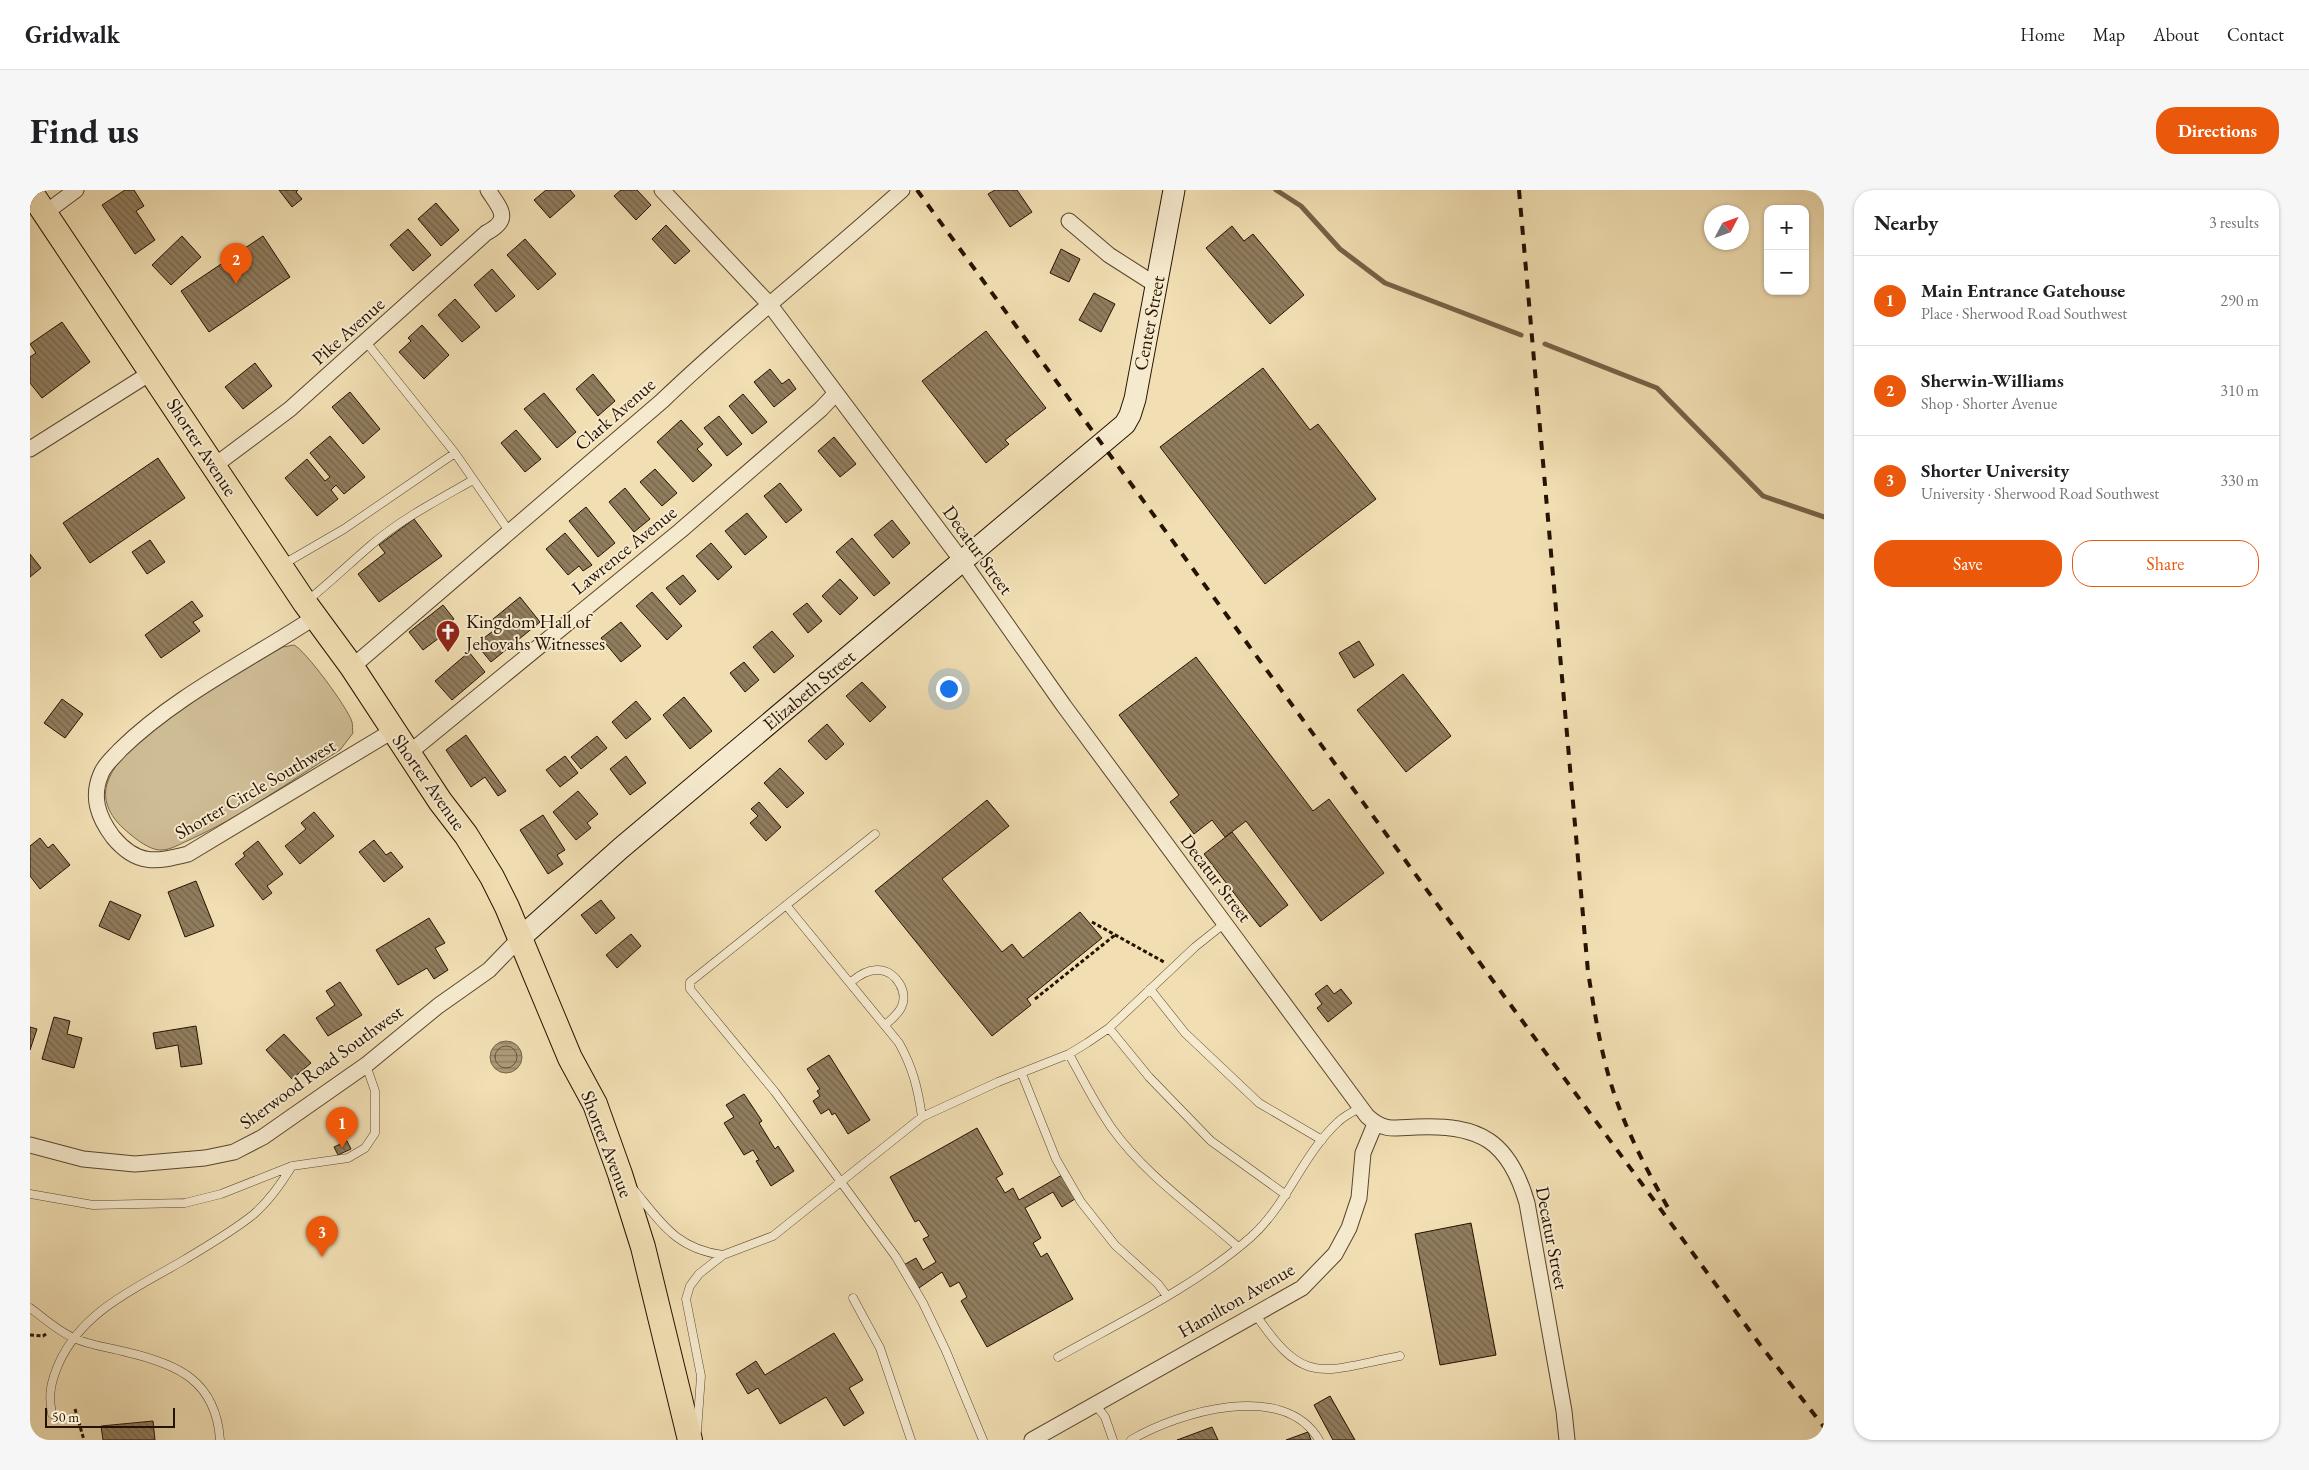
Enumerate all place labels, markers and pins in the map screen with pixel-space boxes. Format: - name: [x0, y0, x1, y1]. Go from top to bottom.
- pin: 2: [220, 243, 252, 284]
- place label: Kingdom Hall of Jehovahs Witnesses: [464, 609, 605, 656]
- church icon: Kingdom Hall of Jehovahs Witnesses: [435, 619, 461, 653]
- pin: 1: [326, 1107, 358, 1148]
- pin: 3: [306, 1216, 338, 1257]

